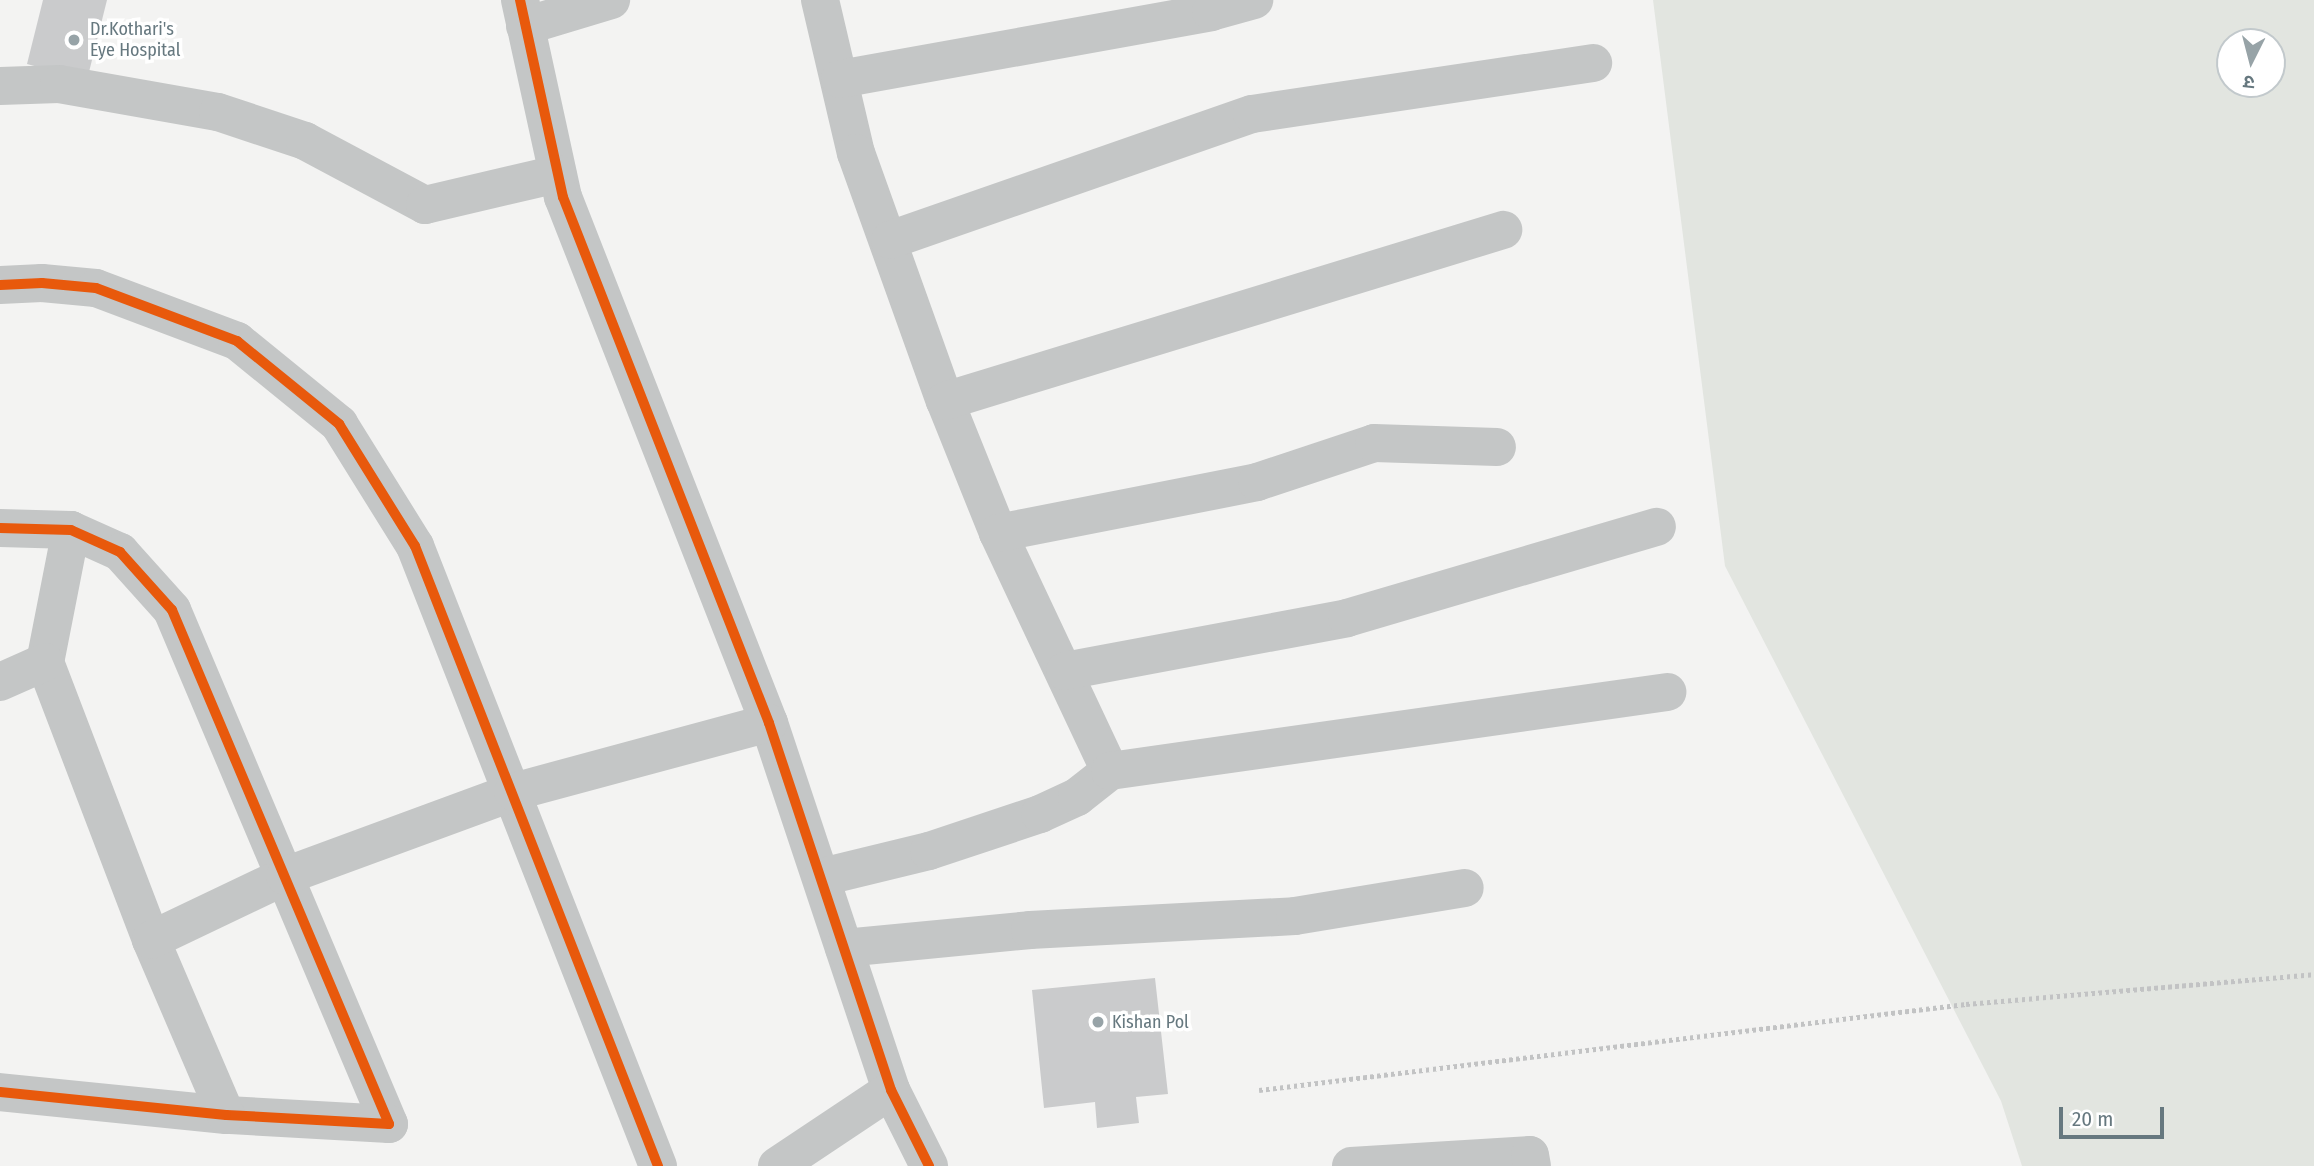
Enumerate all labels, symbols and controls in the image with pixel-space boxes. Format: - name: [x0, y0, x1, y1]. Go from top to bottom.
- place label: Dr.Kothari's Eye Hospital: [90, 19, 180, 61]
- north arrow: [2216, 28, 2286, 98]
- marker: Dr.Kothari's Eye Hospital: [64, 30, 84, 50]
- text: उ: [2242, 70, 2256, 94]
- place label: Kishan Pol: [1112, 1011, 1189, 1033]
- marker: Kishan Pol: [1090, 1014, 1106, 1030]
- scale bar: [2062, 1092, 2167, 1136]
- text: 20 m: [2072, 1106, 2113, 1132]

